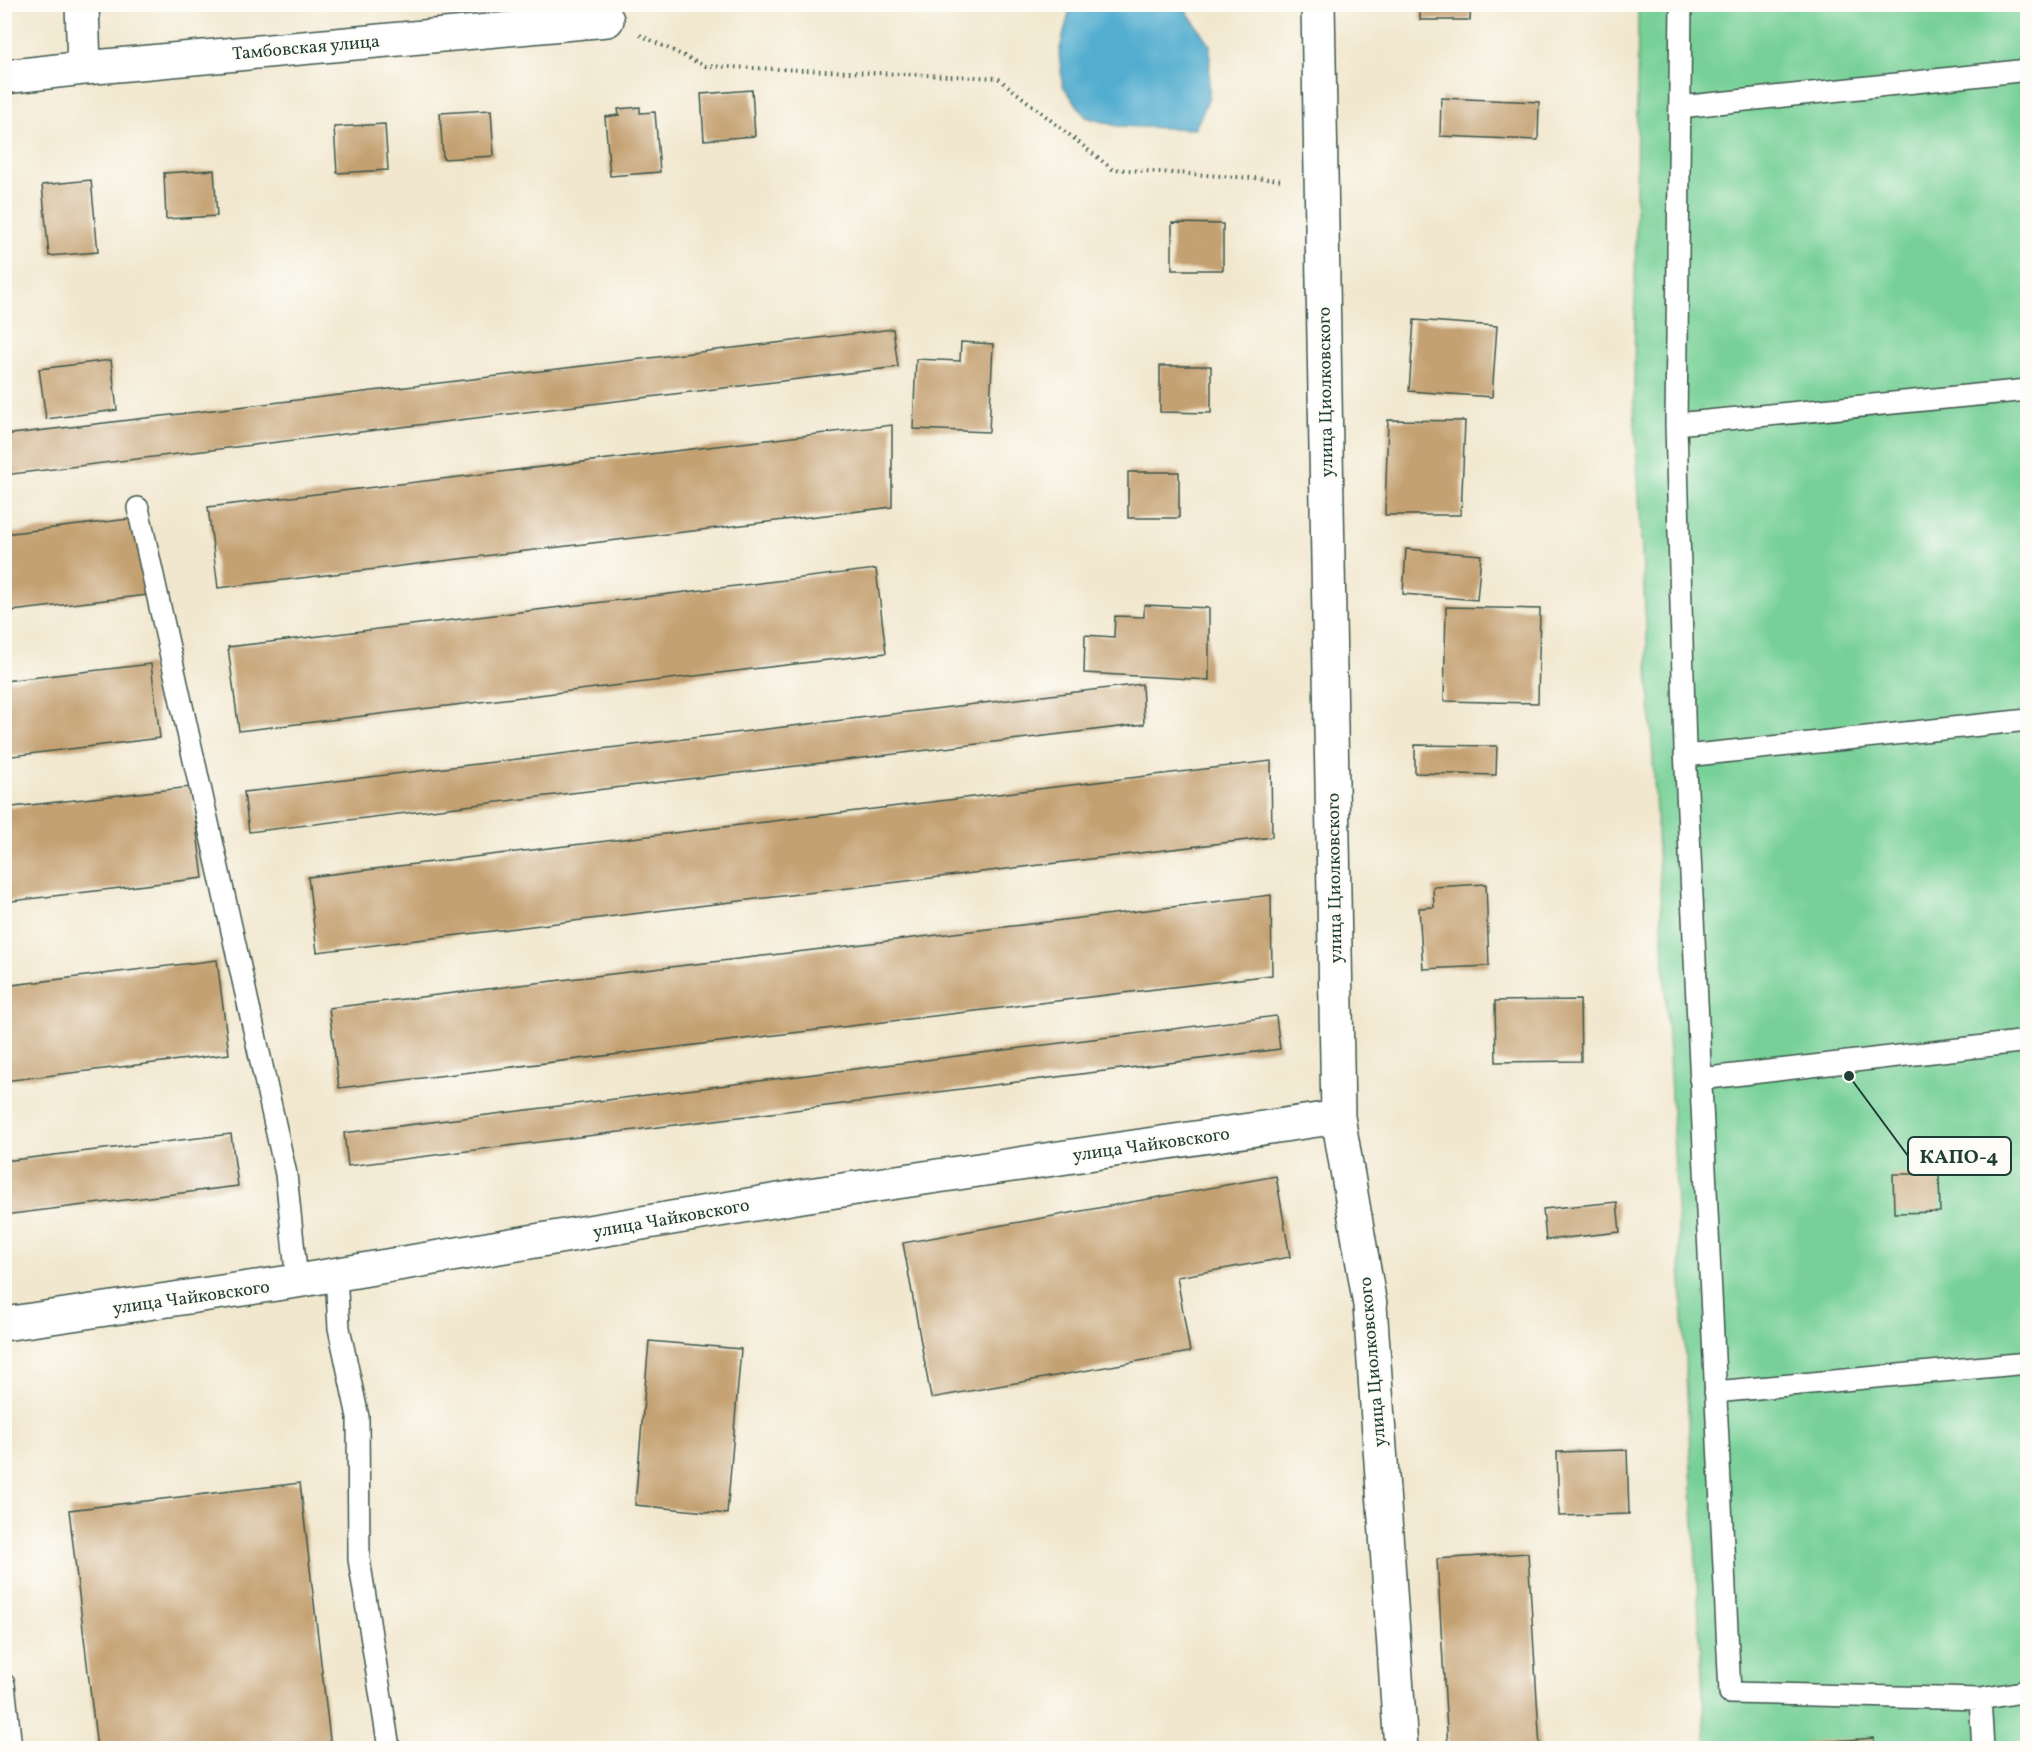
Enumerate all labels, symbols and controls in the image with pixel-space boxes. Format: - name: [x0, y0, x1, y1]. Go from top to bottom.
- street label: Тамбовская улица: [231, 30, 381, 67]
- street label: улица Циолковского: [1313, 307, 1340, 477]
- street label: улица Циолковского: [1322, 793, 1349, 963]
- street label: улица Чайковского: [1071, 1122, 1231, 1169]
- callout: КАПО-4: [1908, 1137, 2011, 1175]
- text: КАПО-4: [1920, 1144, 1998, 1172]
- street label: улица Чайковского: [591, 1193, 751, 1246]
- street label: улица Чайковского: [111, 1275, 271, 1322]
- street label: улица Циолковского: [1354, 1276, 1393, 1448]

